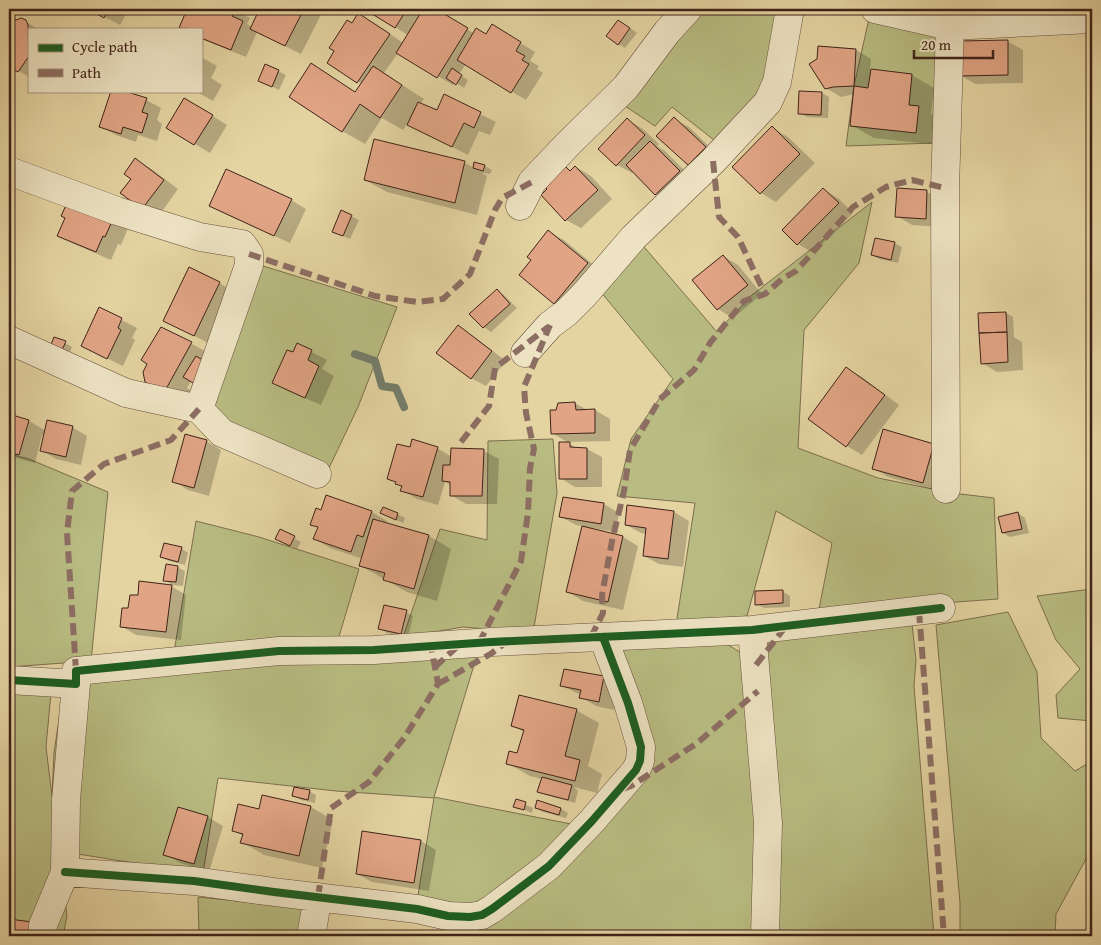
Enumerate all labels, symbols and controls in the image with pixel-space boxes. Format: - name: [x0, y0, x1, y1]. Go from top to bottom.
- legend: [28, 28, 202, 92]
- scale bar: [914, 28, 992, 60]
- text: 20 m: [921, 34, 952, 55]
- text: Cycle path: [72, 36, 138, 57]
- text: Path: [72, 62, 101, 83]

